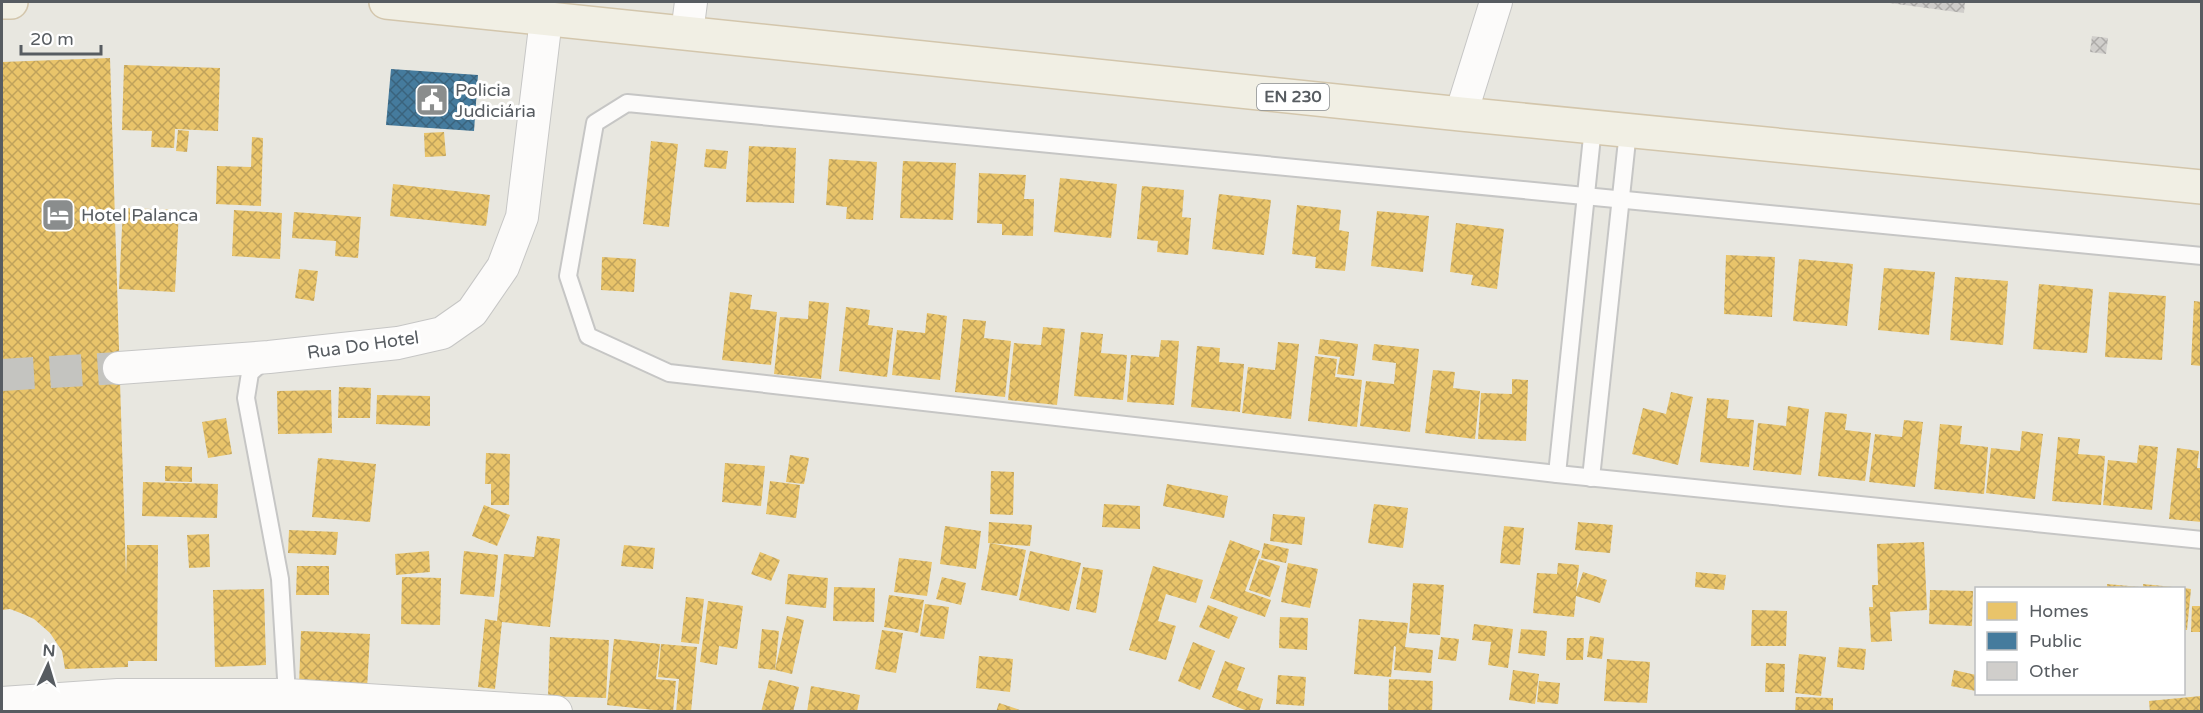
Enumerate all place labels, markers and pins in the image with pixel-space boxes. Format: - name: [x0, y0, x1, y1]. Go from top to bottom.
- place label: Policia Judiciária: [455, 79, 536, 122]
- public building icon: Policia Judiciária: [414, 82, 450, 118]
- hotel icon: Hotel Palanca: [40, 197, 76, 233]
- place label: Hotel Palanca: [81, 204, 198, 226]

